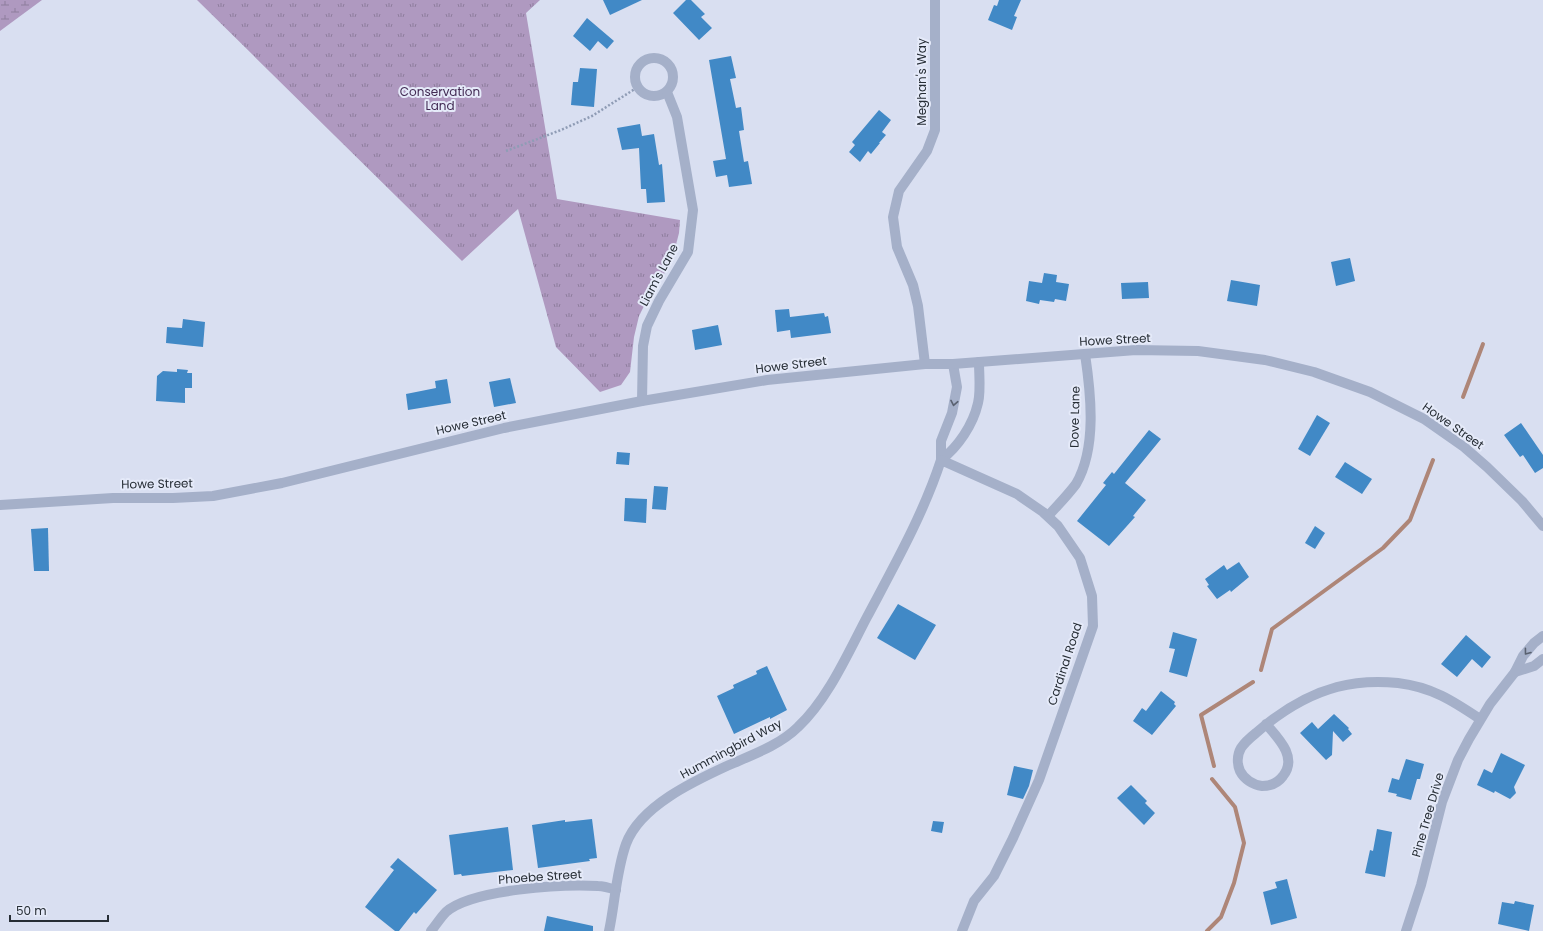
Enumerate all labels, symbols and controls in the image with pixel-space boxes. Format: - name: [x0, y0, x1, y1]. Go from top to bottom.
- street label: Meghan's Way: [913, 38, 930, 126]
- park label: Conservation Land: [400, 83, 480, 114]
- street label: Liam's Lane: [635, 241, 682, 309]
- street label: Howe Street: [1079, 329, 1151, 350]
- street label: Howe Street: [754, 352, 828, 377]
- street label: Dove Lane: [1065, 386, 1084, 448]
- street label: Howe Street: [1419, 398, 1487, 453]
- one-way arrow: [950, 399, 959, 406]
- street label: Howe Street: [434, 406, 508, 439]
- street label: Howe Street: [121, 474, 193, 493]
- street label: Cardinal Road: [1043, 620, 1086, 707]
- one-way arrow: [1524, 648, 1531, 655]
- street label: Hummingbird Way: [677, 714, 785, 783]
- street label: Pine Tree Drive: [1407, 771, 1448, 859]
- street label: Phoebe Street: [498, 865, 582, 888]
- scale bar: [10, 897, 108, 923]
- text: 50 m: [16, 902, 47, 919]

